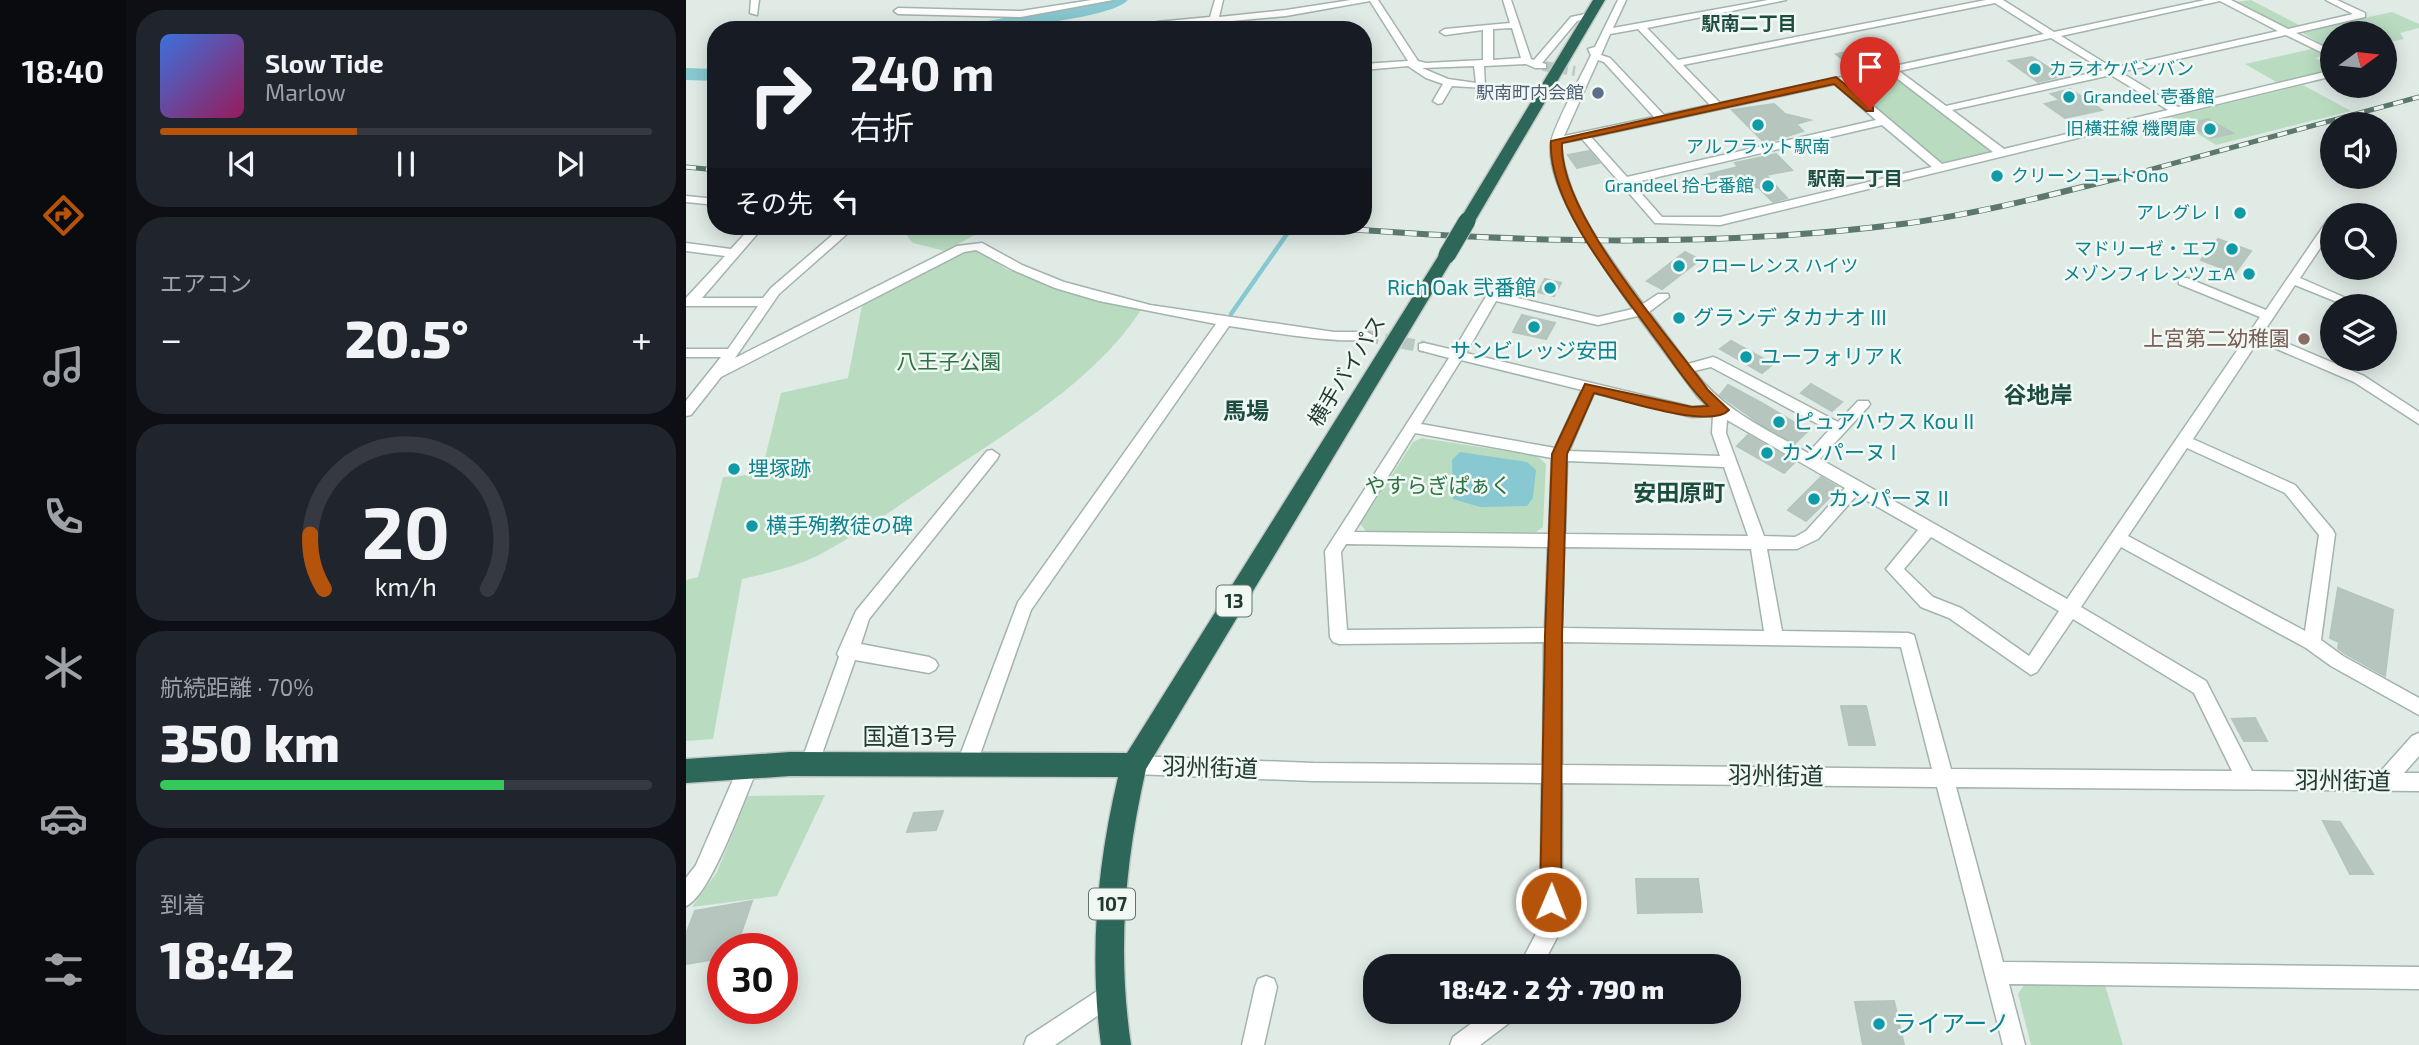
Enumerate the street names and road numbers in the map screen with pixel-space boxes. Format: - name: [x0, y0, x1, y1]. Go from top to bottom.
- street label: 横手バイパス: [1302, 310, 1390, 430]
- road number: 13: [1216, 586, 1252, 616]
- street label: 国道13号: [863, 721, 957, 750]
- street label: 羽州街道: [1162, 750, 1259, 783]
- street label: 羽州街道: [1728, 759, 1824, 790]
- street label: 羽州街道: [2295, 764, 2391, 795]
- road number: 107: [1089, 888, 1135, 920]

